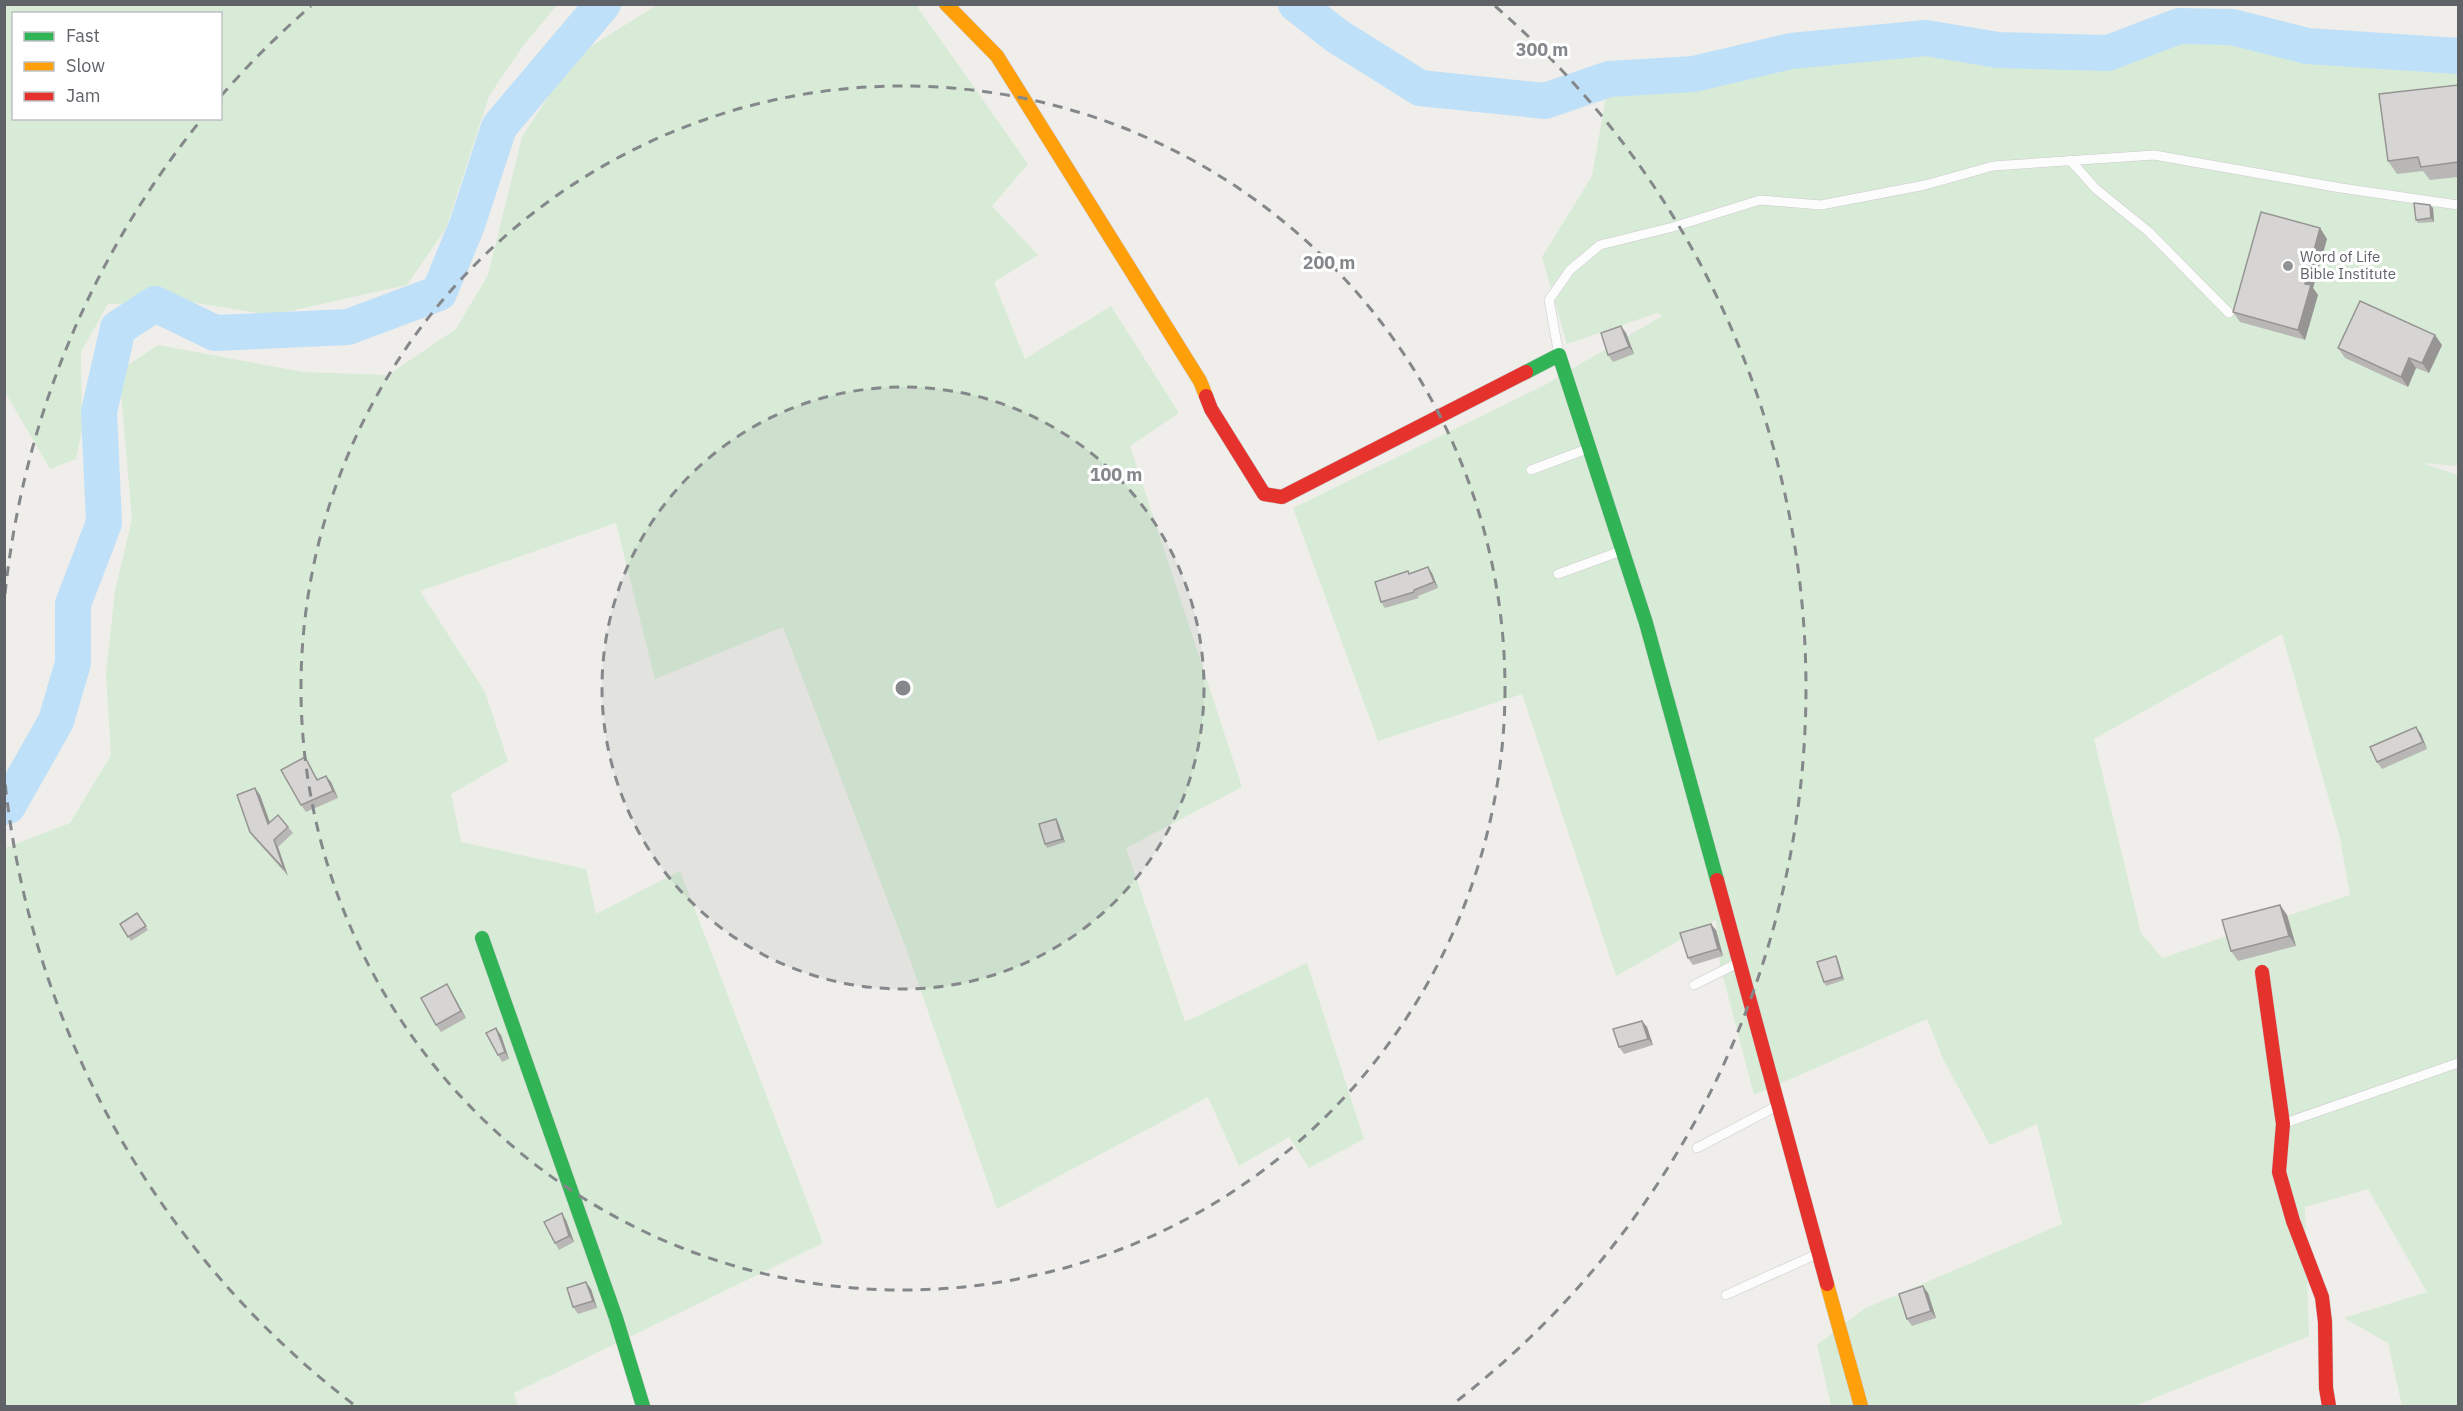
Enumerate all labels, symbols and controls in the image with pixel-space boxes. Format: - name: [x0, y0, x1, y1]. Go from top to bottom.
- legend: [12, 12, 222, 120]
- text: Fast: [66, 24, 100, 47]
- text: 300 m: [1516, 38, 1568, 61]
- text: Slow: [66, 54, 105, 77]
- text: Jam: [66, 84, 101, 107]
- place label: Word of Life Bible Institute: [2300, 247, 2396, 283]
- text: 200 m: [1303, 251, 1355, 274]
- marker: Word of Life Bible Institute: [2281, 259, 2295, 273]
- text: 100 m: [1090, 463, 1142, 486]
- centre of rings: [893, 678, 913, 698]

